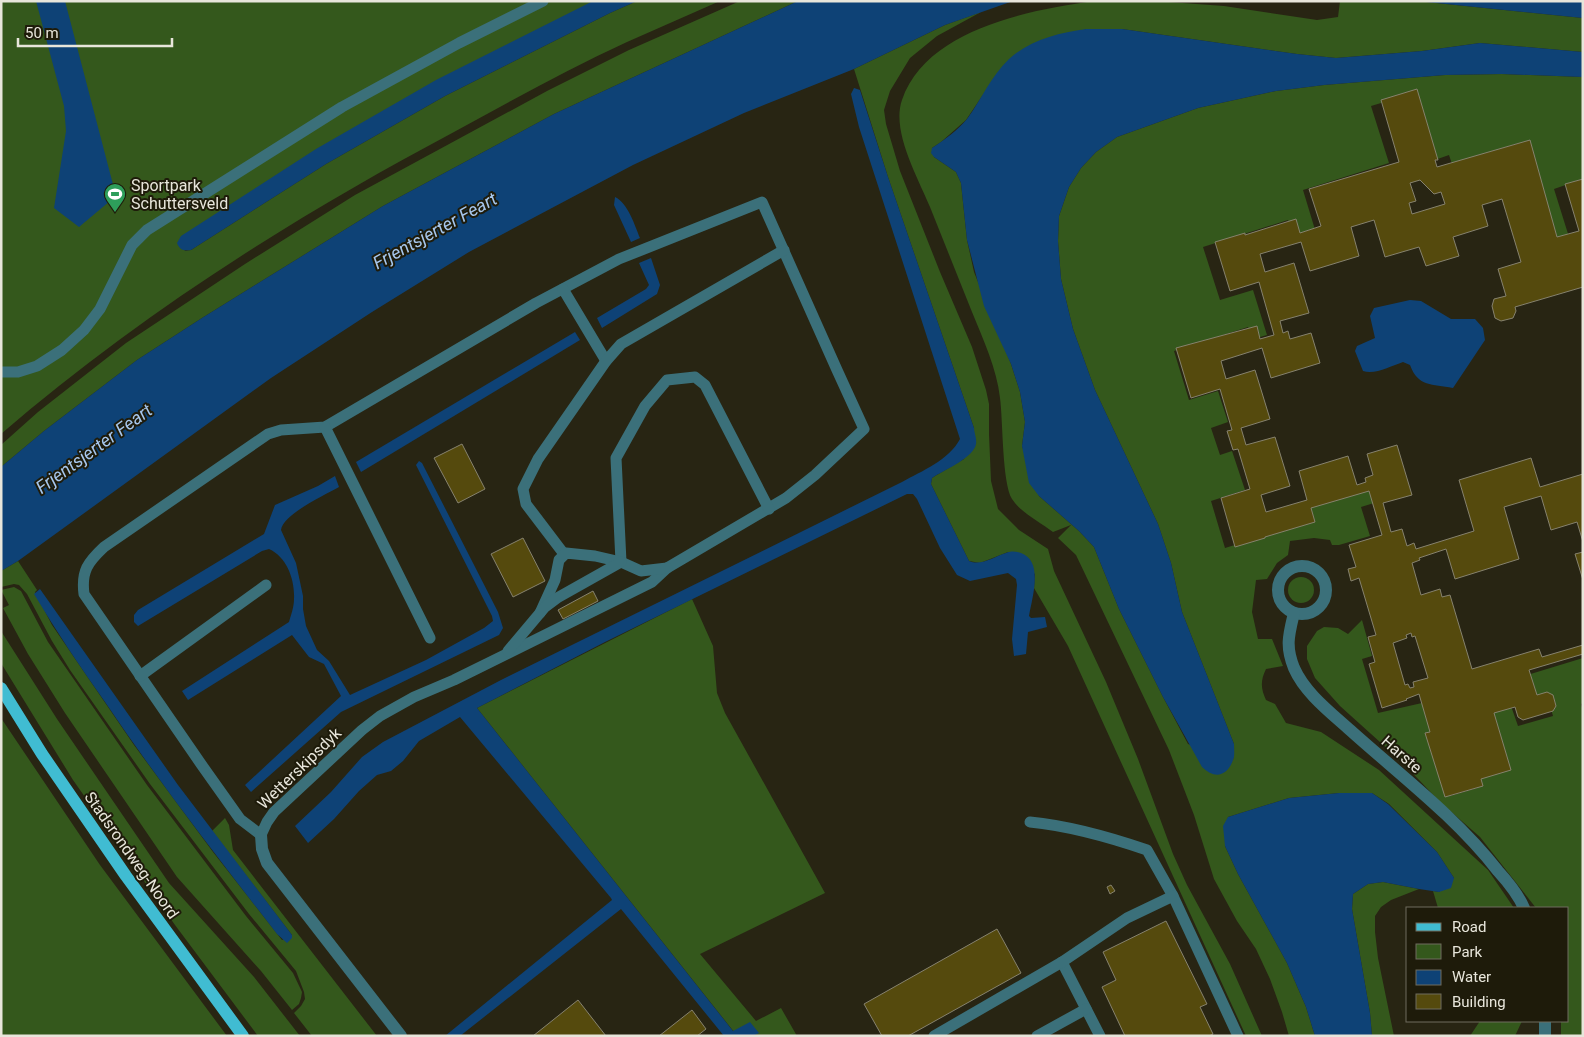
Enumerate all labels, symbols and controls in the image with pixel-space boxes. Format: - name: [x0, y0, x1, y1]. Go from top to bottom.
- scale bar: [18, 15, 171, 47]
- text: 50 m: [25, 24, 59, 42]
- place label: Sportpark Schuttersveld: [131, 176, 228, 213]
- sports icon: Sportpark Schuttersveld: [103, 182, 127, 213]
- water label: Frjentsjerter Feart: [369, 188, 501, 273]
- water label: Frjentsjerter Feart: [32, 399, 156, 498]
- street label: Wetterskipsdyk: [254, 723, 346, 813]
- street label: Harste: [1378, 732, 1426, 777]
- street label: Stadsrondweg-Noord: [81, 788, 183, 923]
- legend: [1406, 907, 1569, 1022]
- text: Road: [1452, 918, 1486, 936]
- text: Park: [1452, 943, 1483, 961]
- text: Water: [1452, 968, 1491, 986]
- text: Building: [1452, 993, 1506, 1011]

